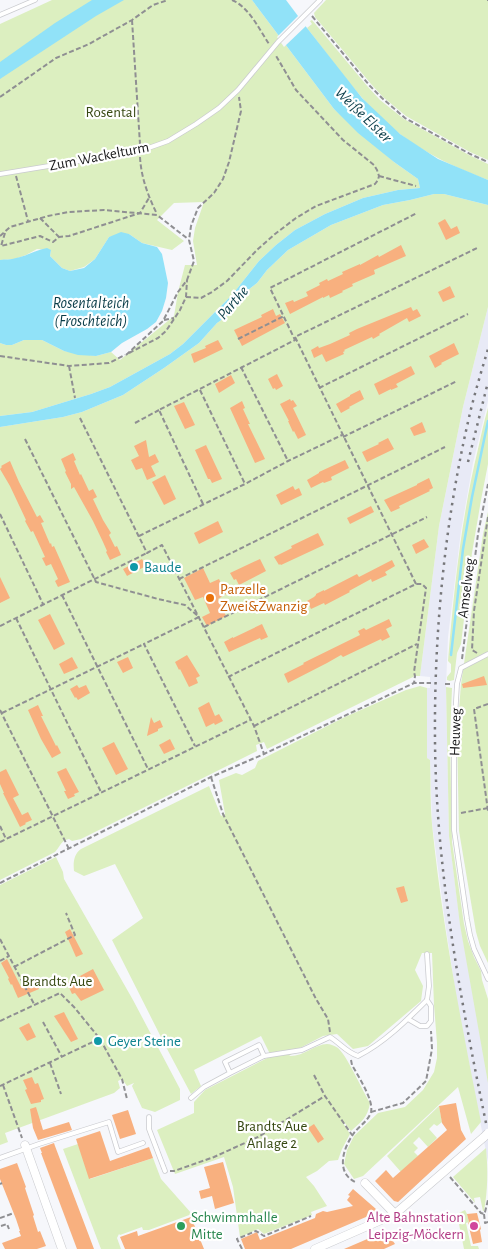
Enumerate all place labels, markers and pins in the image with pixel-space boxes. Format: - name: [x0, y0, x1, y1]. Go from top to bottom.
- place label: Baude: [144, 560, 181, 575]
- marker: Baude: [128, 561, 140, 573]
- place label: Parzelle Zwei&Zwanzig: [220, 582, 308, 614]
- marker: Parzelle Zwei&Zwanzig: [204, 592, 216, 604]
- place label: Geyer Steine: [108, 1034, 181, 1049]
- marker: Geyer Steine: [92, 1035, 104, 1047]
- place label: Schwimmhalle Mitte: [191, 1210, 278, 1242]
- place label: Alte Bahnstation Leipzig-Möckern: [367, 1210, 464, 1242]
- marker: Schwimmhalle Mitte: [175, 1220, 187, 1232]
- marker: Alte Bahnstation Leipzig-Möckern: [468, 1220, 480, 1232]

